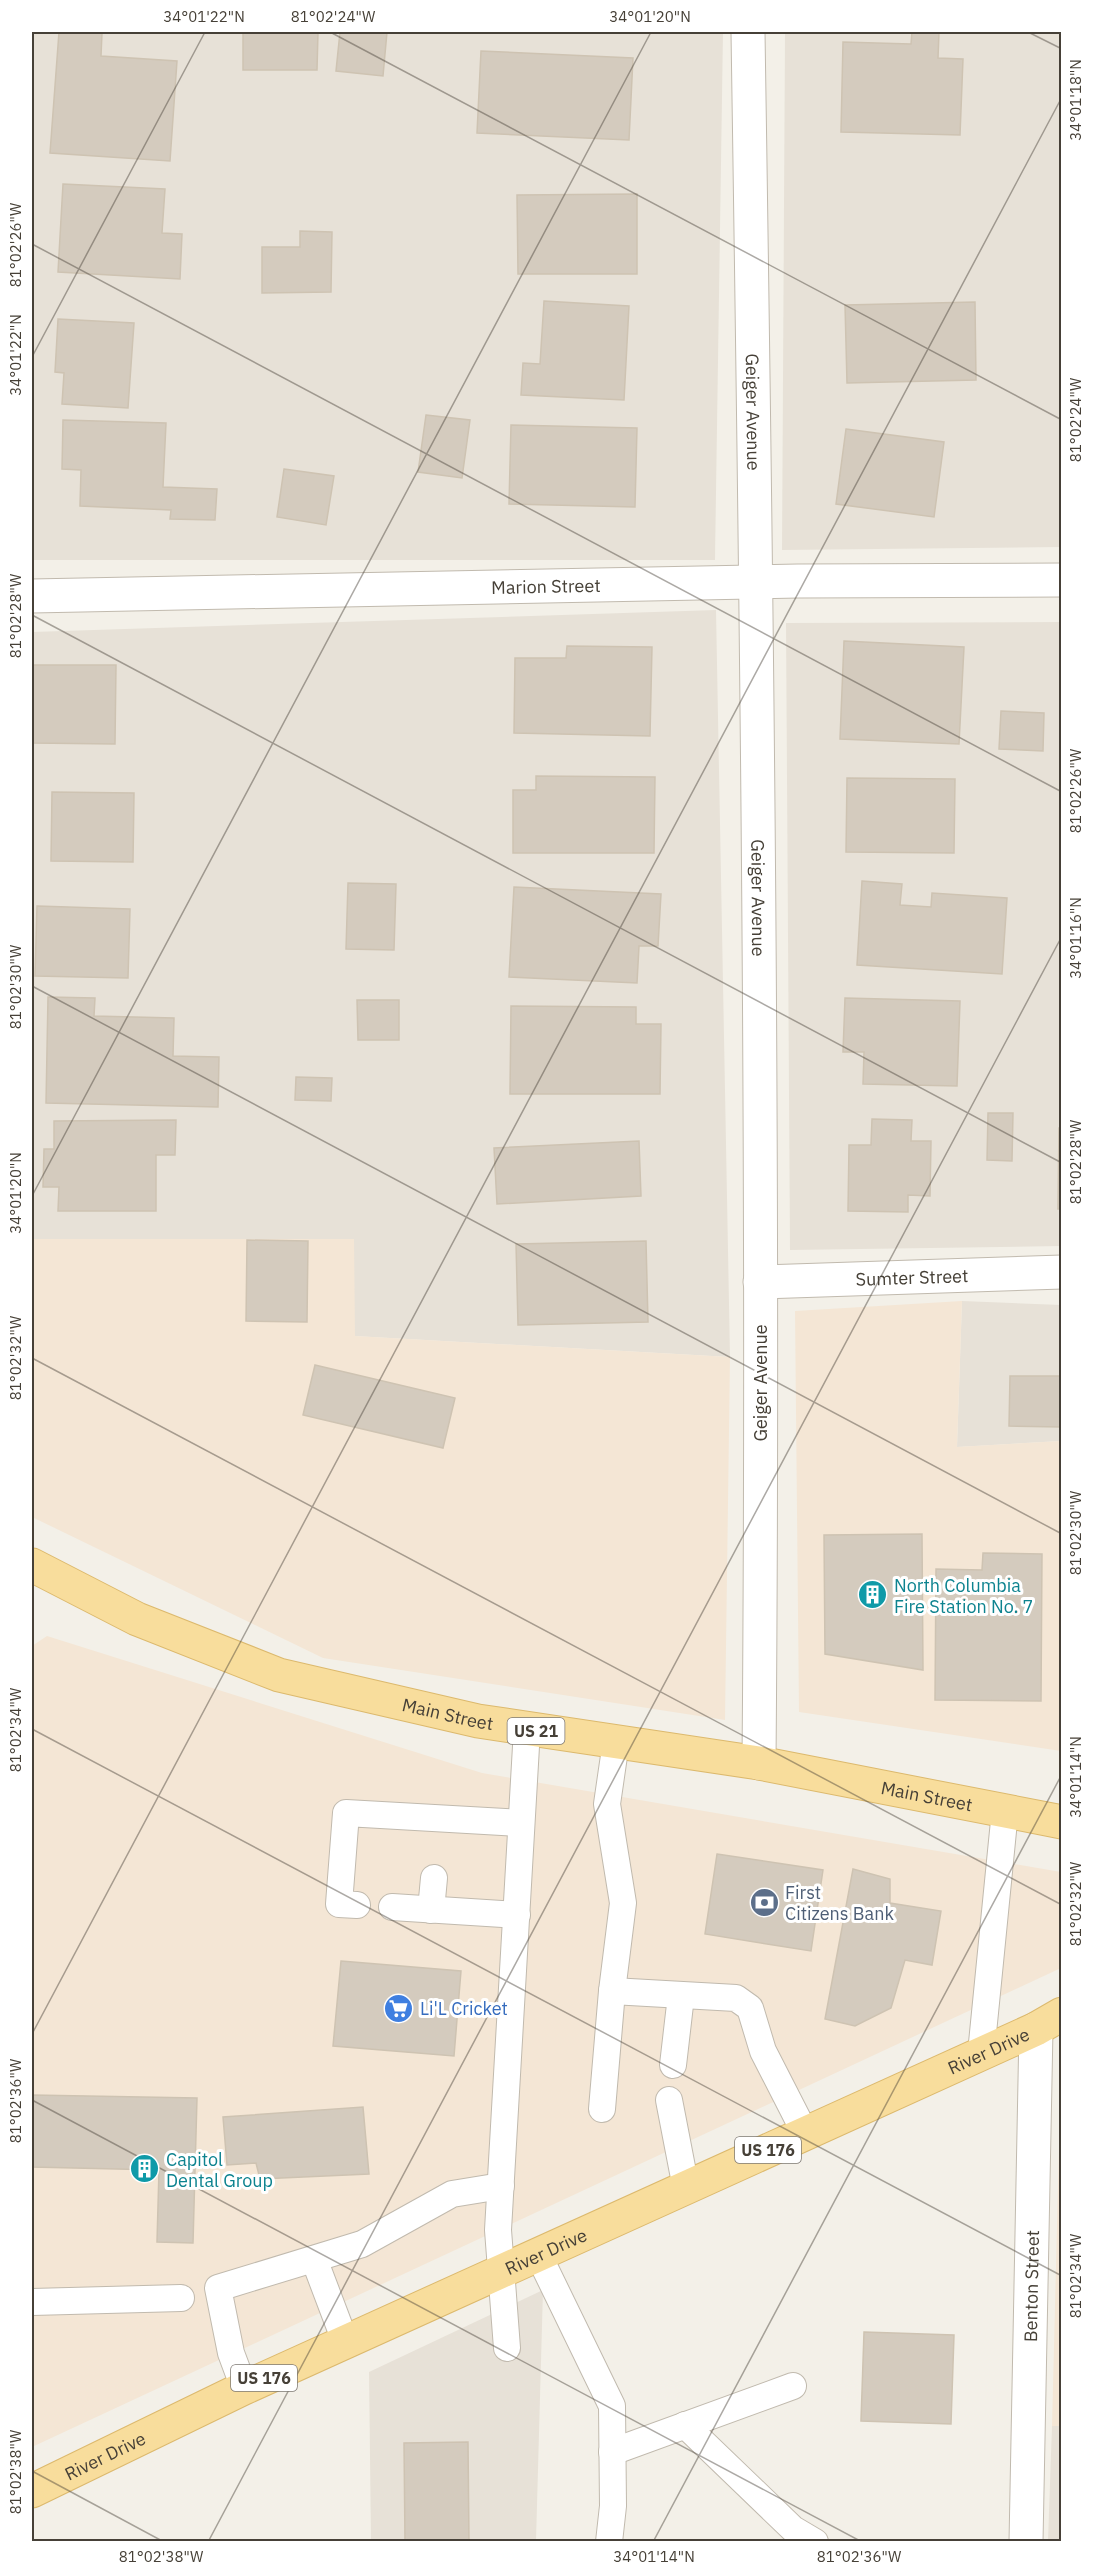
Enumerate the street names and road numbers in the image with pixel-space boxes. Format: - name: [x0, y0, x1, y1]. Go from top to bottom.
- street label: Geiger Avenue: [741, 353, 766, 471]
- street label: Marion Street: [491, 573, 601, 599]
- street label: Geiger Avenue: [747, 839, 771, 957]
- street label: Sumter Street: [855, 1264, 969, 1290]
- street label: Geiger Avenue: [749, 1324, 772, 1442]
- street label: Main Street: [400, 1692, 495, 1735]
- road number: US 21: [508, 1718, 564, 1744]
- street label: Main Street: [879, 1776, 974, 1816]
- street label: River Drive: [944, 2022, 1033, 2079]
- road number: US 176: [735, 2137, 801, 2163]
- street label: River Drive: [501, 2223, 590, 2280]
- street label: Benton Street: [1018, 2230, 1044, 2342]
- road number: US 176: [231, 2365, 297, 2391]
- street label: River Drive: [61, 2426, 149, 2485]

